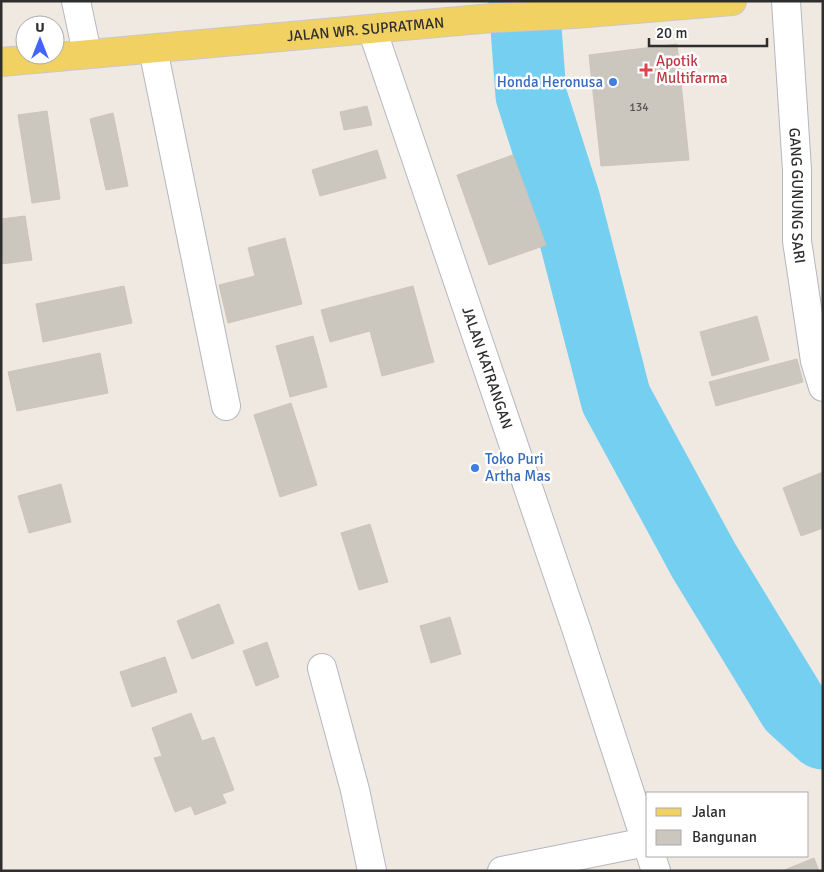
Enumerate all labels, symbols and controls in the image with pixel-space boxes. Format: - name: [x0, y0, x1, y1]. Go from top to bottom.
- street label: JALAN WR. SUPRATMAN: [286, 13, 445, 45]
- north arrow: [15, 15, 65, 65]
- scale bar: [649, 15, 766, 47]
- text: U: [35, 19, 45, 36]
- text: 20 m: [656, 24, 687, 42]
- place label: Apotik Multifarma: [656, 52, 728, 87]
- marker: Apotik Multifarma: [640, 64, 652, 76]
- place label: Honda Heronusa: [497, 73, 603, 91]
- marker: Honda Heronusa: [607, 76, 619, 88]
- house number: 134: [629, 100, 649, 115]
- street label: GANG GUNUNG SARI: [785, 127, 809, 265]
- street label: JALAN KATRANGAN: [458, 304, 517, 431]
- place label: Toko Puri Artha Mas: [485, 450, 551, 485]
- marker: Toko Puri Artha Mas: [469, 462, 481, 474]
- legend: [646, 792, 809, 857]
- text: Jalan: [692, 803, 726, 821]
- text: Bangunan: [692, 828, 757, 846]

